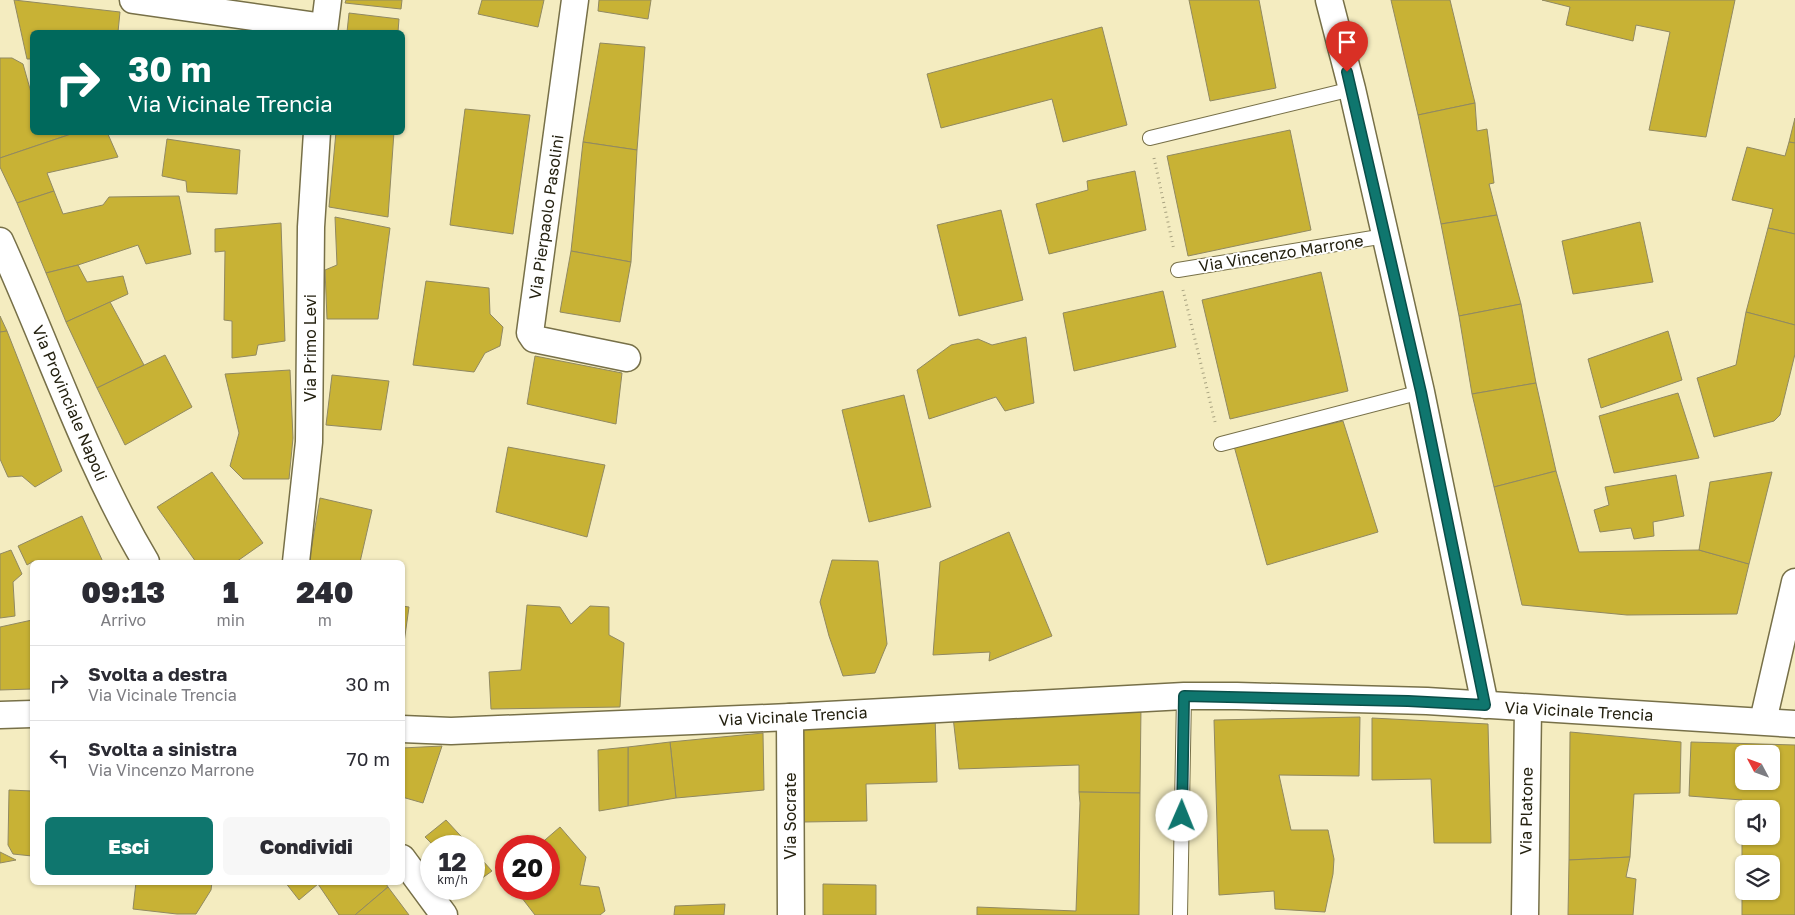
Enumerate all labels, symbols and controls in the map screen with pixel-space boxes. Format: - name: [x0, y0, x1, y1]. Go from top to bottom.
- pin: [1326, 21, 1368, 72]
- icon: arrive: [1333, 28, 1361, 56]
- text: 30 m: [128, 48, 211, 90]
- icon: right: [45, 50, 110, 115]
- text: Via Vicinale Trencia: [128, 90, 333, 117]
- street label: Via Pierpaolo Pasolini: [525, 133, 567, 301]
- street label: Via Vincenzo Marrone: [1197, 230, 1365, 276]
- street label: Via Primo Levi: [300, 294, 320, 402]
- street label: Via Provinciale Napoli: [28, 322, 112, 484]
- text: 09:13: [81, 574, 165, 610]
- text: 1: [223, 574, 239, 610]
- text: 240: [296, 574, 354, 610]
- text: Arrivo: [100, 610, 146, 630]
- text: min: [217, 610, 245, 630]
- text: m: [318, 610, 332, 630]
- text: Svolta a destra: [88, 662, 227, 685]
- icon: right: [45, 669, 73, 697]
- text: 30 m: [346, 672, 390, 695]
- text: Via Vicinale Trencia: [88, 685, 237, 705]
- street label: Via Vicinale Trencia: [1504, 697, 1654, 725]
- street label: Via Vicinale Trencia: [718, 702, 868, 730]
- text: Svolta a sinistra: [88, 737, 237, 760]
- icon: left: [45, 744, 73, 772]
- north arrow: [1735, 745, 1780, 790]
- map controls: [1735, 745, 1780, 900]
- text: 70 m: [347, 747, 390, 770]
- text: Via Vincenzo Marrone: [88, 760, 254, 780]
- street label: Via Platone: [1515, 767, 1537, 855]
- street label: Via Socrate: [780, 772, 800, 860]
- position arrow: [1155, 789, 1207, 841]
- button: sound: [1735, 800, 1780, 845]
- button: Esci: [45, 817, 213, 875]
- button: Condividi: [223, 817, 390, 875]
- speed limit sign: 20: [495, 835, 560, 900]
- text: 12: [438, 846, 467, 877]
- button: layers: [1735, 855, 1780, 900]
- text: km/h: [437, 872, 468, 887]

